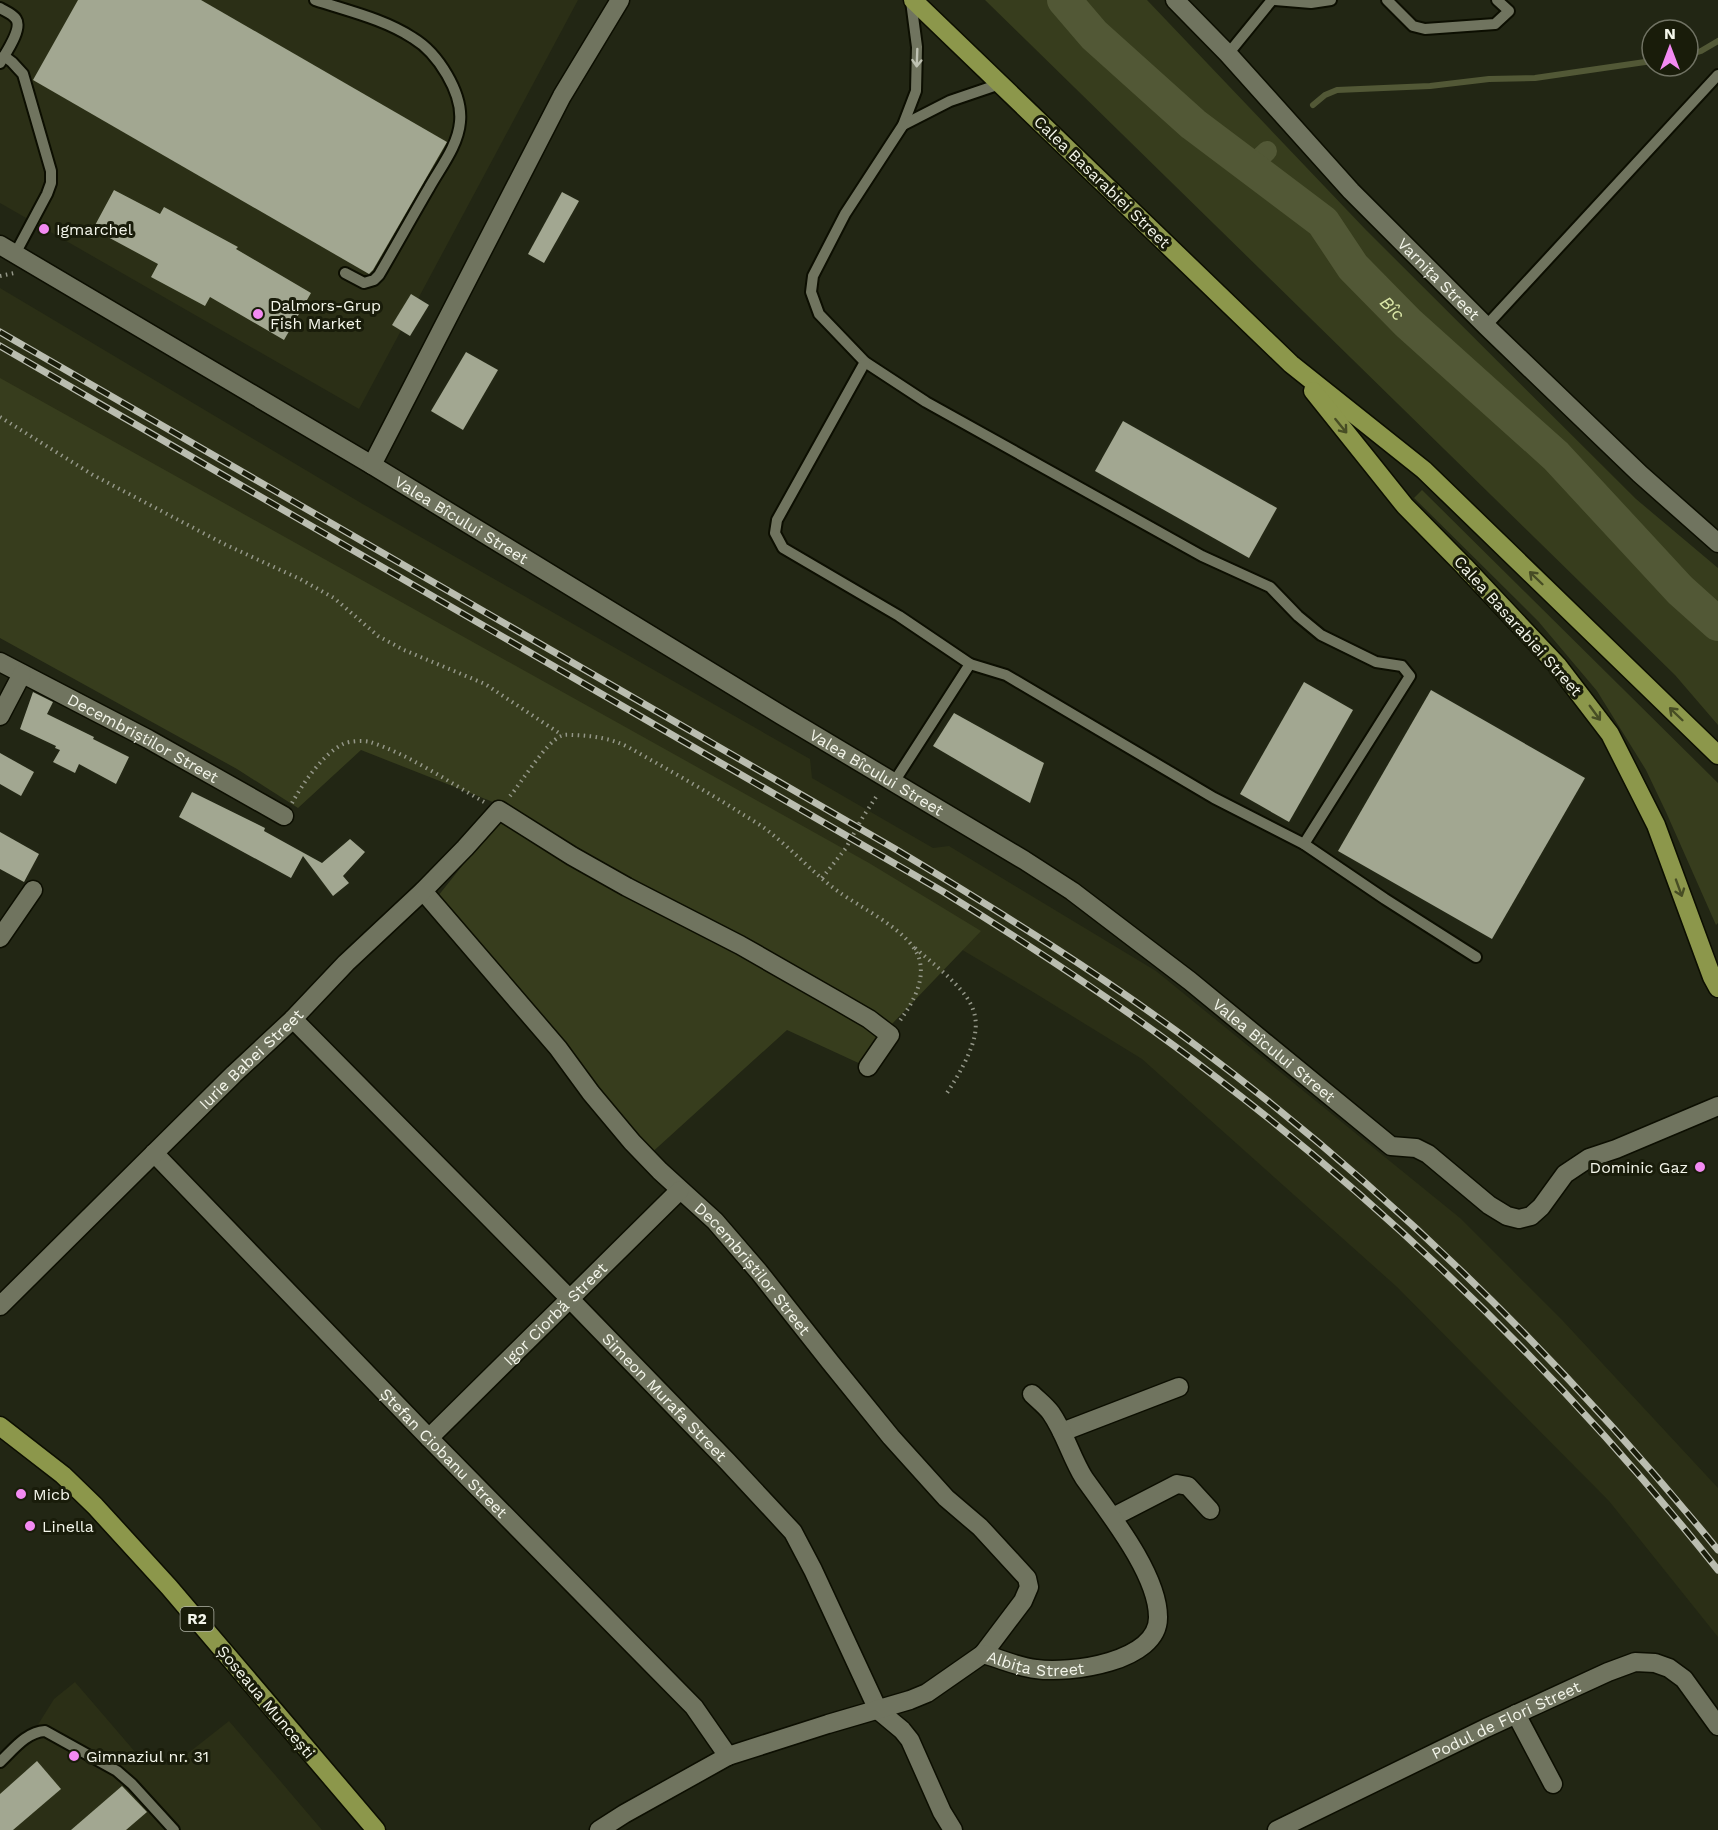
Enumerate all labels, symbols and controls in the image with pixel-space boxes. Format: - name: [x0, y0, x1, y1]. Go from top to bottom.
- north arrow: [1640, 18, 1700, 78]
- text: N: [1664, 24, 1676, 43]
- one-way arrow: [911, 48, 922, 68]
- street label: Calea Basarabiei Street: [1030, 112, 1174, 252]
- place label: Igmarchel: [56, 220, 133, 239]
- marker: Igmarchel: [37, 222, 51, 236]
- street label: Varnița Street: [1394, 234, 1484, 324]
- water label: Bîc: [1376, 291, 1410, 324]
- place label: Dalmors-Grup Fish Market: [270, 296, 381, 333]
- marker: Dalmors-Grup Fish Market: [251, 307, 265, 321]
- one-way arrow: [1334, 418, 1347, 434]
- street label: Valea Bîcului Street: [391, 472, 532, 568]
- street label: Calea Basarabiei Street: [1450, 552, 1586, 700]
- one-way arrow: [1529, 571, 1544, 586]
- street label: Decembriștilor Street: [64, 689, 222, 787]
- one-way arrow: [1588, 705, 1601, 721]
- one-way arrow: [1669, 707, 1684, 721]
- street label: Valea Bîcului Street: [806, 725, 948, 820]
- one-way arrow: [1675, 878, 1686, 897]
- street label: Valea Bîcului Street: [1209, 994, 1340, 1106]
- street label: Iurie Babei Street: [195, 1005, 307, 1113]
- place label: Dominic Gaz: [1590, 1158, 1688, 1177]
- marker: Dominic Gaz: [1693, 1160, 1707, 1174]
- street label: Decembriștilor Street: [691, 1198, 815, 1339]
- street label: Igor Ciorbă Street: [499, 1258, 611, 1369]
- street label: Simeon Murafa Street: [598, 1329, 731, 1465]
- street label: Ștefan Ciobanu Street: [376, 1384, 512, 1522]
- place label: Micb: [33, 1485, 70, 1504]
- marker: Micb: [14, 1487, 28, 1501]
- place label: Linella: [42, 1517, 94, 1536]
- marker: Linella: [23, 1519, 37, 1533]
- road number: R2: [180, 1607, 214, 1631]
- street label: Șoseaua Muncești: [213, 1642, 319, 1762]
- street label: Albița Street: [985, 1646, 1086, 1680]
- street label: Podul de Flori Street: [1428, 1676, 1584, 1763]
- place label: Gimnaziul nr. 31: [86, 1747, 209, 1766]
- marker: Gimnaziul nr. 31: [67, 1749, 81, 1763]

